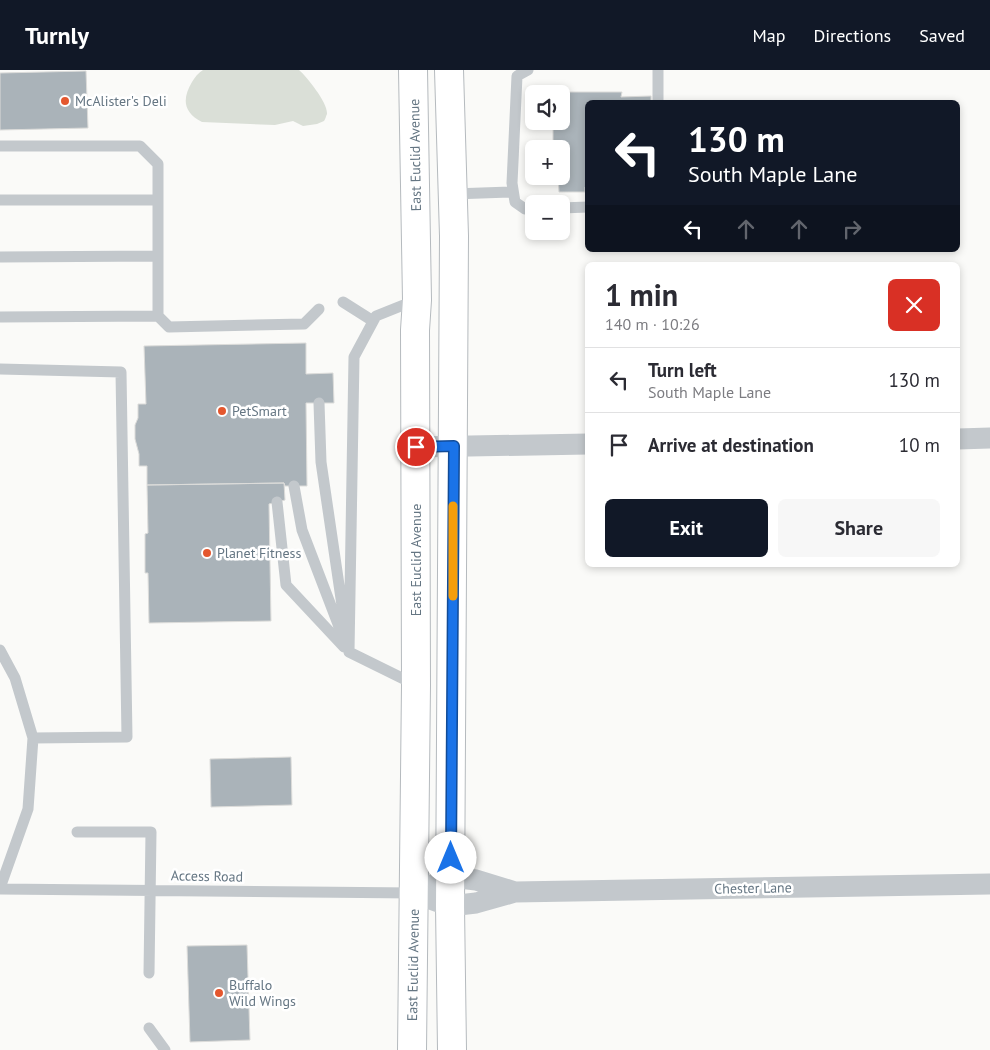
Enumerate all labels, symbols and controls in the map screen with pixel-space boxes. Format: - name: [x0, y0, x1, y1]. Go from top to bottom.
- text: Turnly: [25, 20, 89, 51]
- text: Map: [753, 24, 785, 47]
- text: Directions: [813, 24, 891, 47]
- text: Saved: [919, 24, 965, 47]
- map controls: [525, 85, 570, 240]
- button: sound: [525, 85, 570, 130]
- place label: McAlister's Deli: [75, 92, 167, 110]
- marker: McAlister's Deli: [59, 95, 71, 107]
- street label: East Euclid Avenue: [405, 99, 425, 211]
- text: 130 m: [688, 116, 785, 162]
- icon: left: [605, 120, 670, 185]
- button: +: [525, 140, 570, 185]
- text: South Maple Lane: [688, 160, 857, 188]
- button: −: [525, 195, 570, 240]
- icon: left: [679, 215, 707, 243]
- icon: ahead: [732, 215, 760, 243]
- icon: ahead: [785, 215, 813, 243]
- icon: right: [838, 215, 866, 243]
- text: 1 min: [605, 275, 678, 314]
- button: close: [888, 279, 940, 331]
- text: 140 m · 10:26: [605, 314, 700, 334]
- text: Turn left: [648, 358, 717, 382]
- icon: left: [605, 366, 633, 394]
- text: 130 m: [888, 368, 940, 392]
- text: South Maple Lane: [648, 382, 771, 402]
- place label: PetSmart: [232, 402, 287, 420]
- marker: PetSmart: [216, 405, 228, 417]
- pin: [395, 426, 437, 468]
- icon: arrive: [605, 431, 633, 459]
- icon: arrive: [402, 433, 430, 461]
- text: Arrive at destination: [648, 433, 814, 457]
- text: 10 m: [899, 433, 940, 457]
- button: Exit: [605, 499, 768, 557]
- button: Share: [778, 499, 940, 557]
- street label: East Euclid Avenue: [407, 504, 425, 616]
- place label: Planet Fitness: [217, 544, 302, 562]
- marker: Planet Fitness: [201, 547, 213, 559]
- position arrow: [424, 831, 476, 883]
- street label: Access Road: [171, 866, 243, 886]
- street label: Chester Lane: [714, 878, 792, 898]
- street label: East Euclid Avenue: [403, 909, 423, 1021]
- place label: Buffalo Wild Wings: [229, 976, 296, 1010]
- marker: Buffalo Wild Wings: [213, 987, 225, 999]

